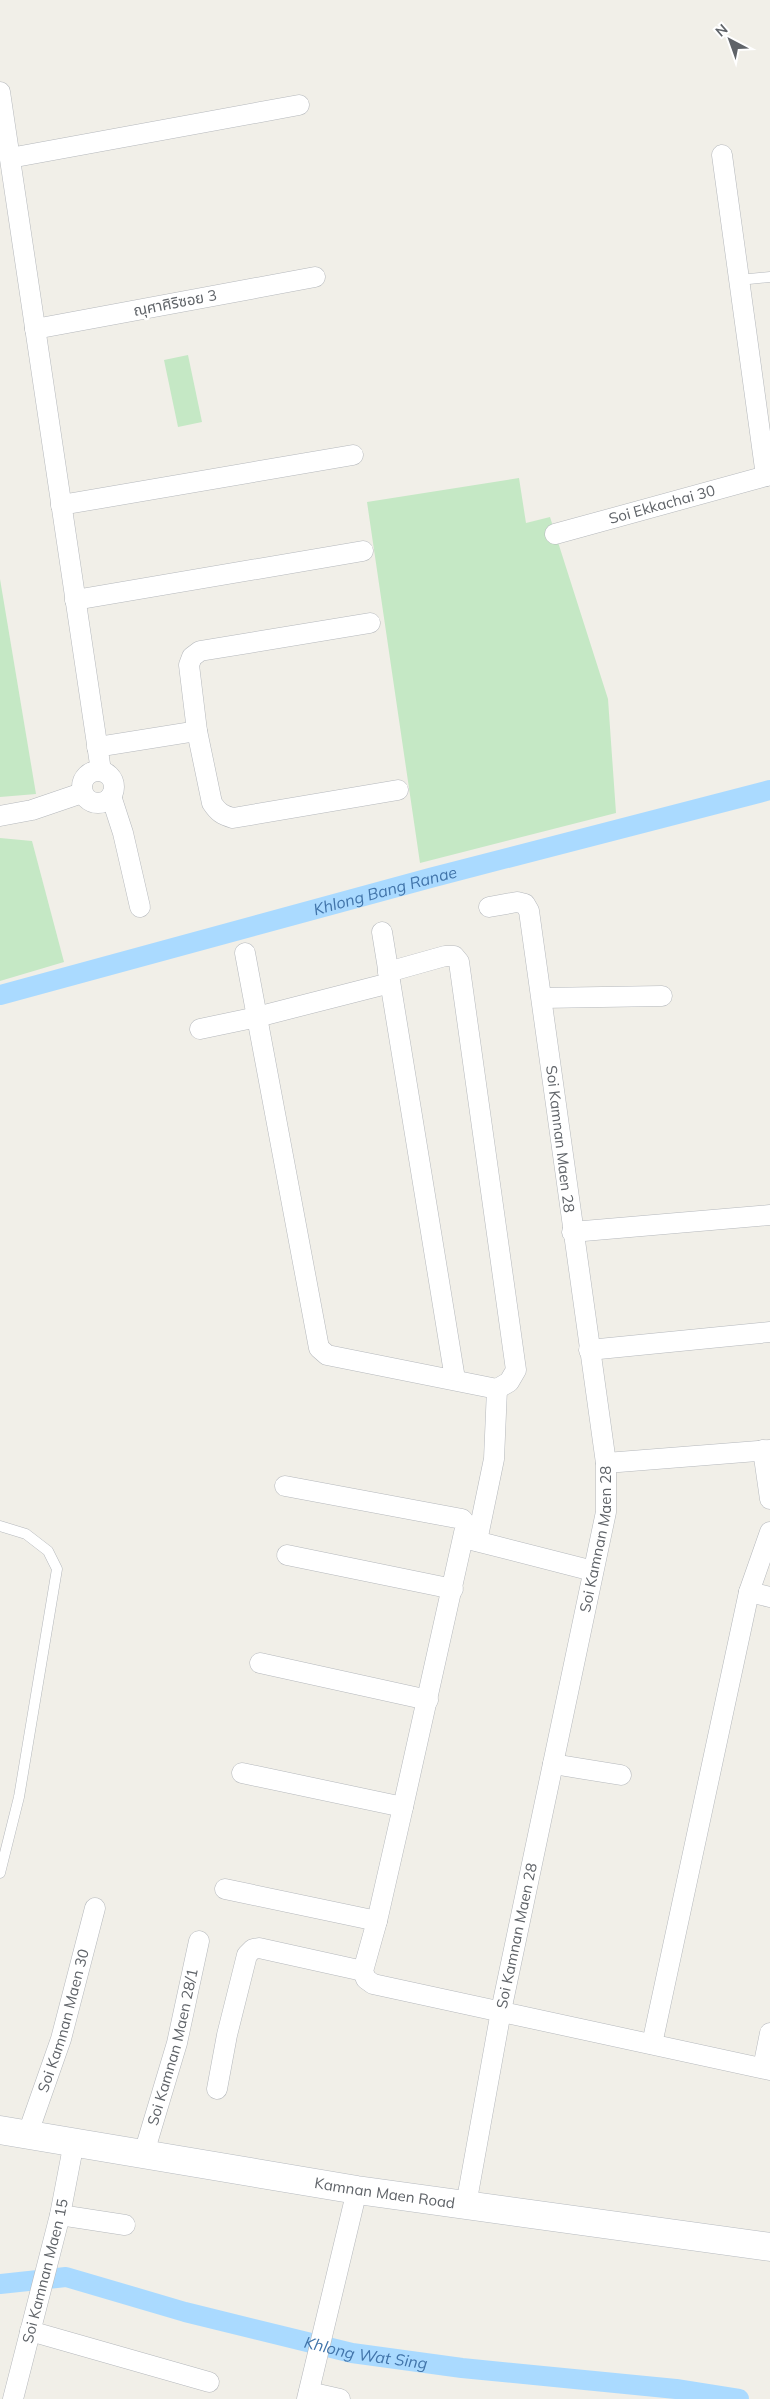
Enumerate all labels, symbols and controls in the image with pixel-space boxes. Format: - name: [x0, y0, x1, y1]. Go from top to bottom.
- north arrow: [705, 15, 755, 65]
- text: N: [712, 20, 731, 40]
- street label: ณุศาศิริซอย 3: [132, 285, 218, 320]
- street label: Soi Ekkachai 30: [607, 480, 717, 528]
- water label: Khlong Bang Ranae: [311, 861, 459, 919]
- street label: Soi Kamnan Maen 28: [542, 1064, 579, 1214]
- street label: Soi Kamnan Maen 28: [575, 1466, 615, 1614]
- street label: Soi Kamnan Maen 28: [492, 1861, 541, 2010]
- street label: Soi Kamnan Maen 30: [33, 1947, 93, 2095]
- street label: Soi Kamnan Maen 28/1: [143, 1967, 202, 2128]
- street label: Kamnan Maen Road: [313, 2173, 456, 2212]
- street label: Soi Kamnan Maen 15: [18, 2197, 72, 2345]
- water label: Khlong Wat Sing: [302, 2332, 429, 2373]

